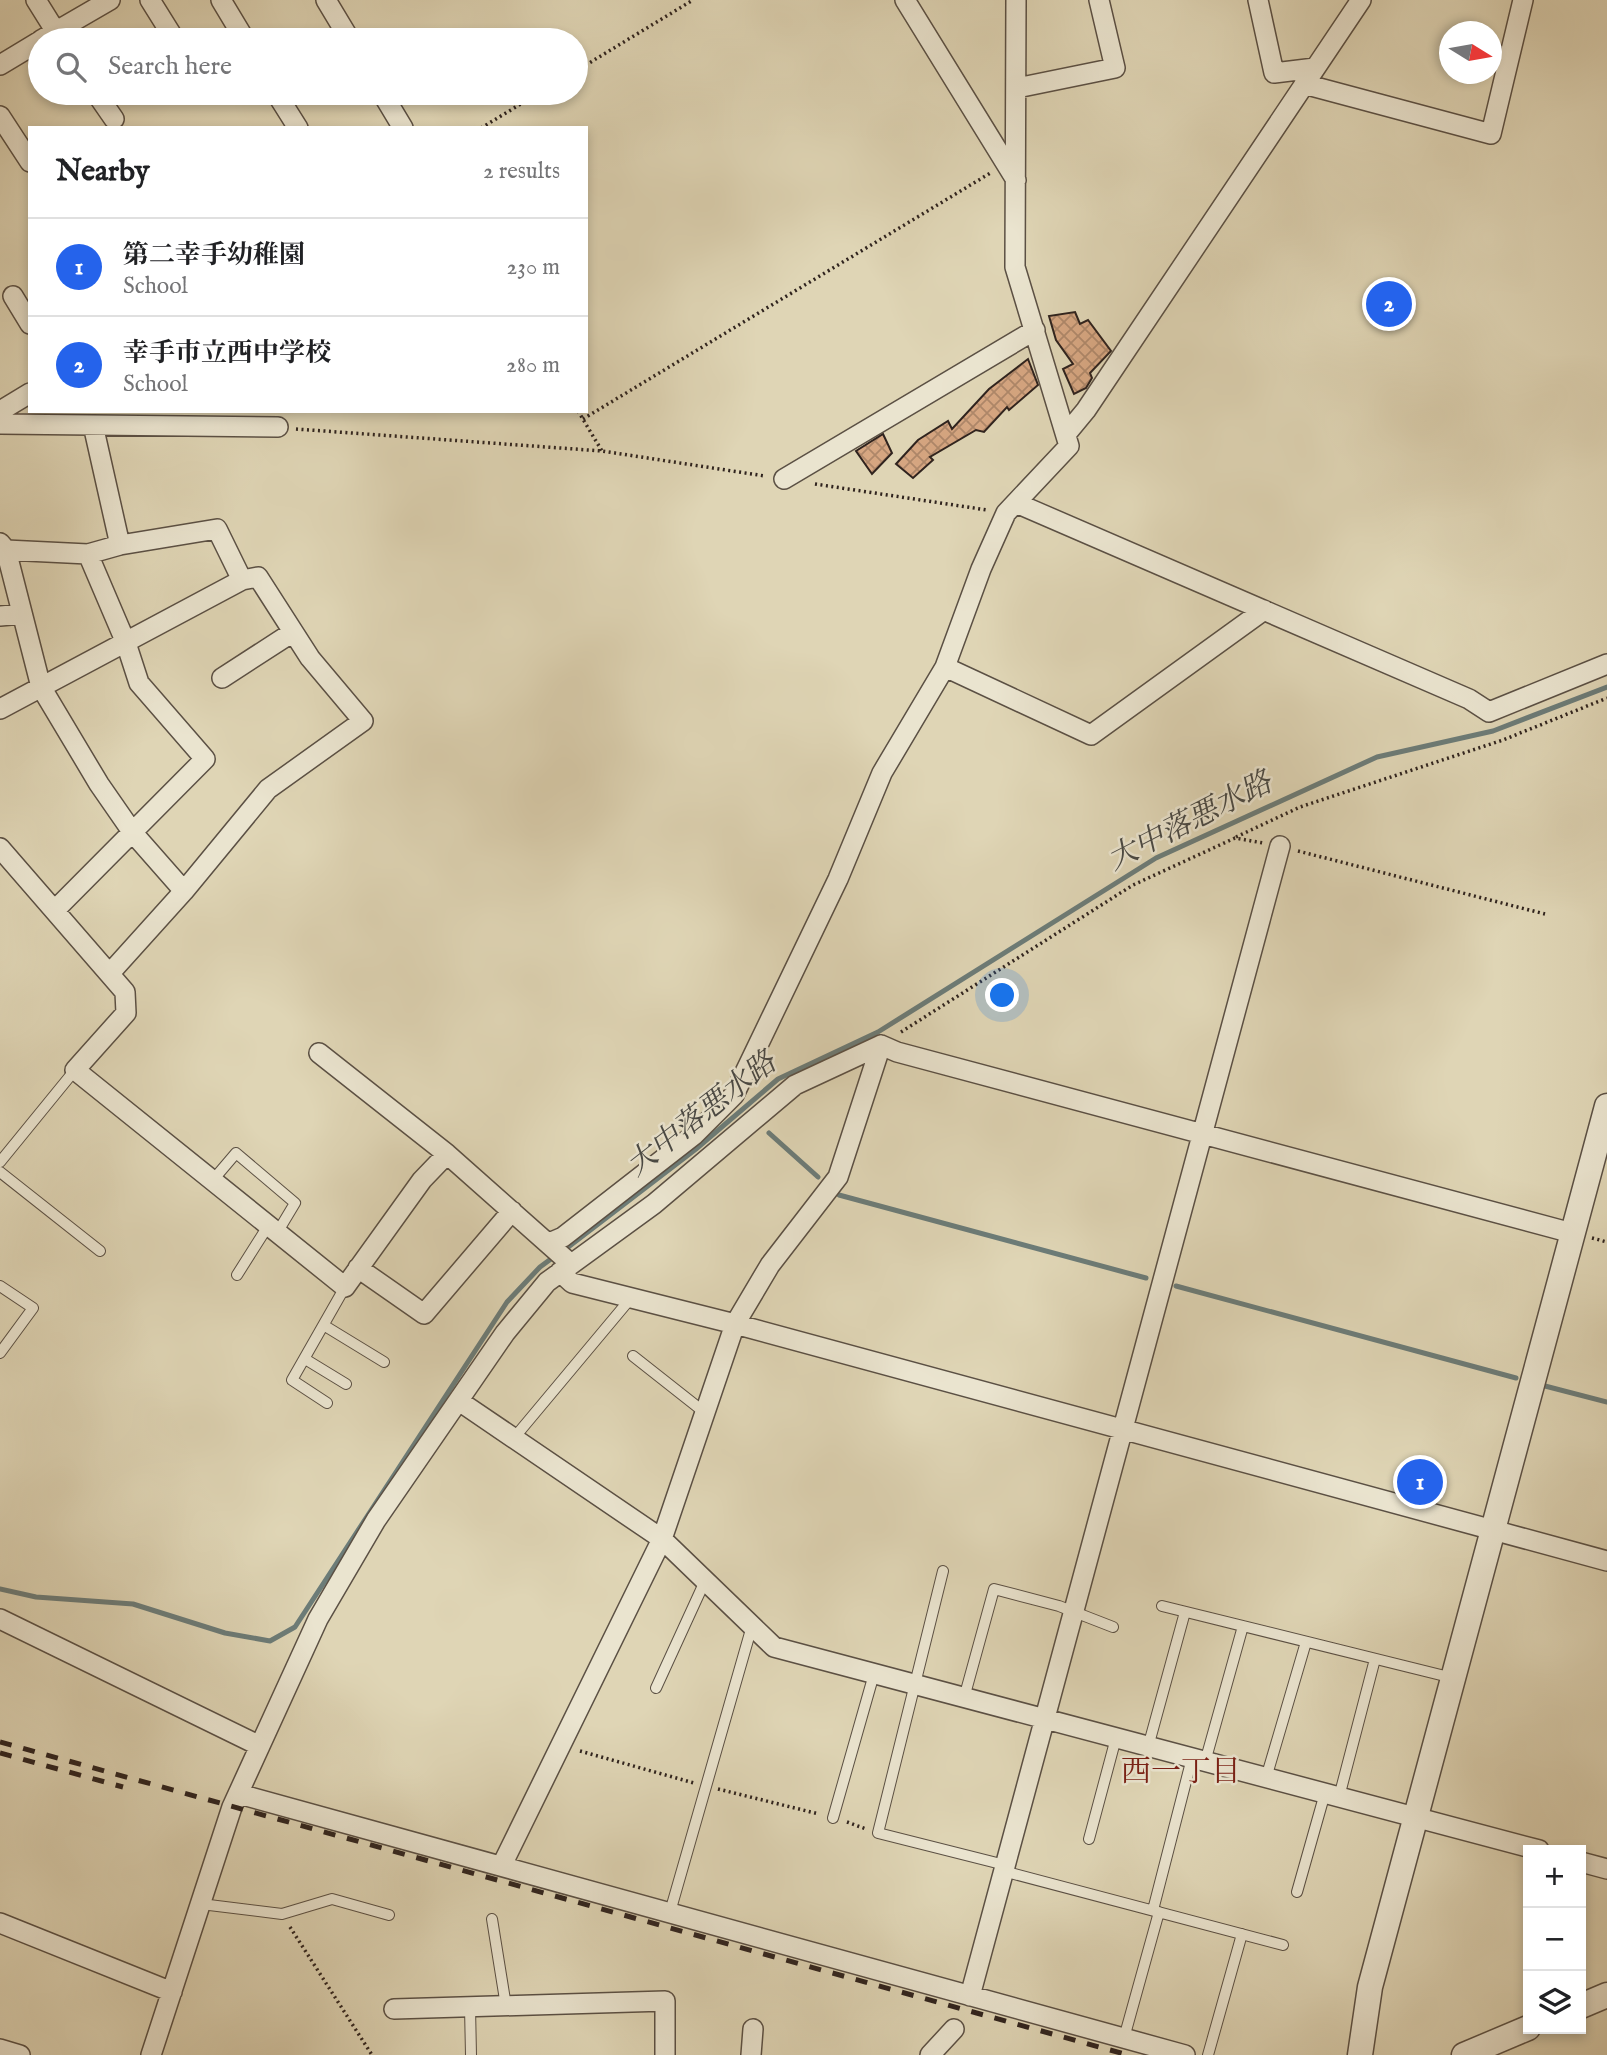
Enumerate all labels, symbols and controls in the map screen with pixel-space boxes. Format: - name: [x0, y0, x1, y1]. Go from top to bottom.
- north arrow: [1439, 21, 1502, 84]
- search box: [28, 28, 588, 105]
- icon: search: [52, 48, 90, 86]
- text: Search here: [108, 50, 232, 83]
- text: Nearby: [56, 153, 149, 191]
- text: 2 results: [483, 157, 560, 186]
- text: 第二幸手幼稚園: [123, 239, 305, 272]
- text: 1: [75, 253, 83, 282]
- text: 230 m: [507, 253, 560, 282]
- text: School: [123, 272, 188, 301]
- pin: 2: [1366, 278, 1412, 330]
- text: 幸手市立西中学校: [123, 337, 331, 370]
- text: 2: [74, 351, 84, 380]
- text: 280 m: [506, 351, 560, 380]
- text: School: [123, 370, 188, 399]
- water label: 大中落悪水路: [1101, 763, 1281, 880]
- your location: [985, 978, 1019, 1012]
- water label: 大中落悪水路: [619, 1043, 786, 1185]
- pin: 1: [1397, 1456, 1443, 1508]
- district label: 西一丁目: [1121, 1754, 1241, 1792]
- map controls: [1523, 1845, 1586, 2034]
- button: +: [1523, 1845, 1586, 1908]
- button: −: [1523, 1908, 1586, 1971]
- button: layers: [1523, 1971, 1586, 2034]

